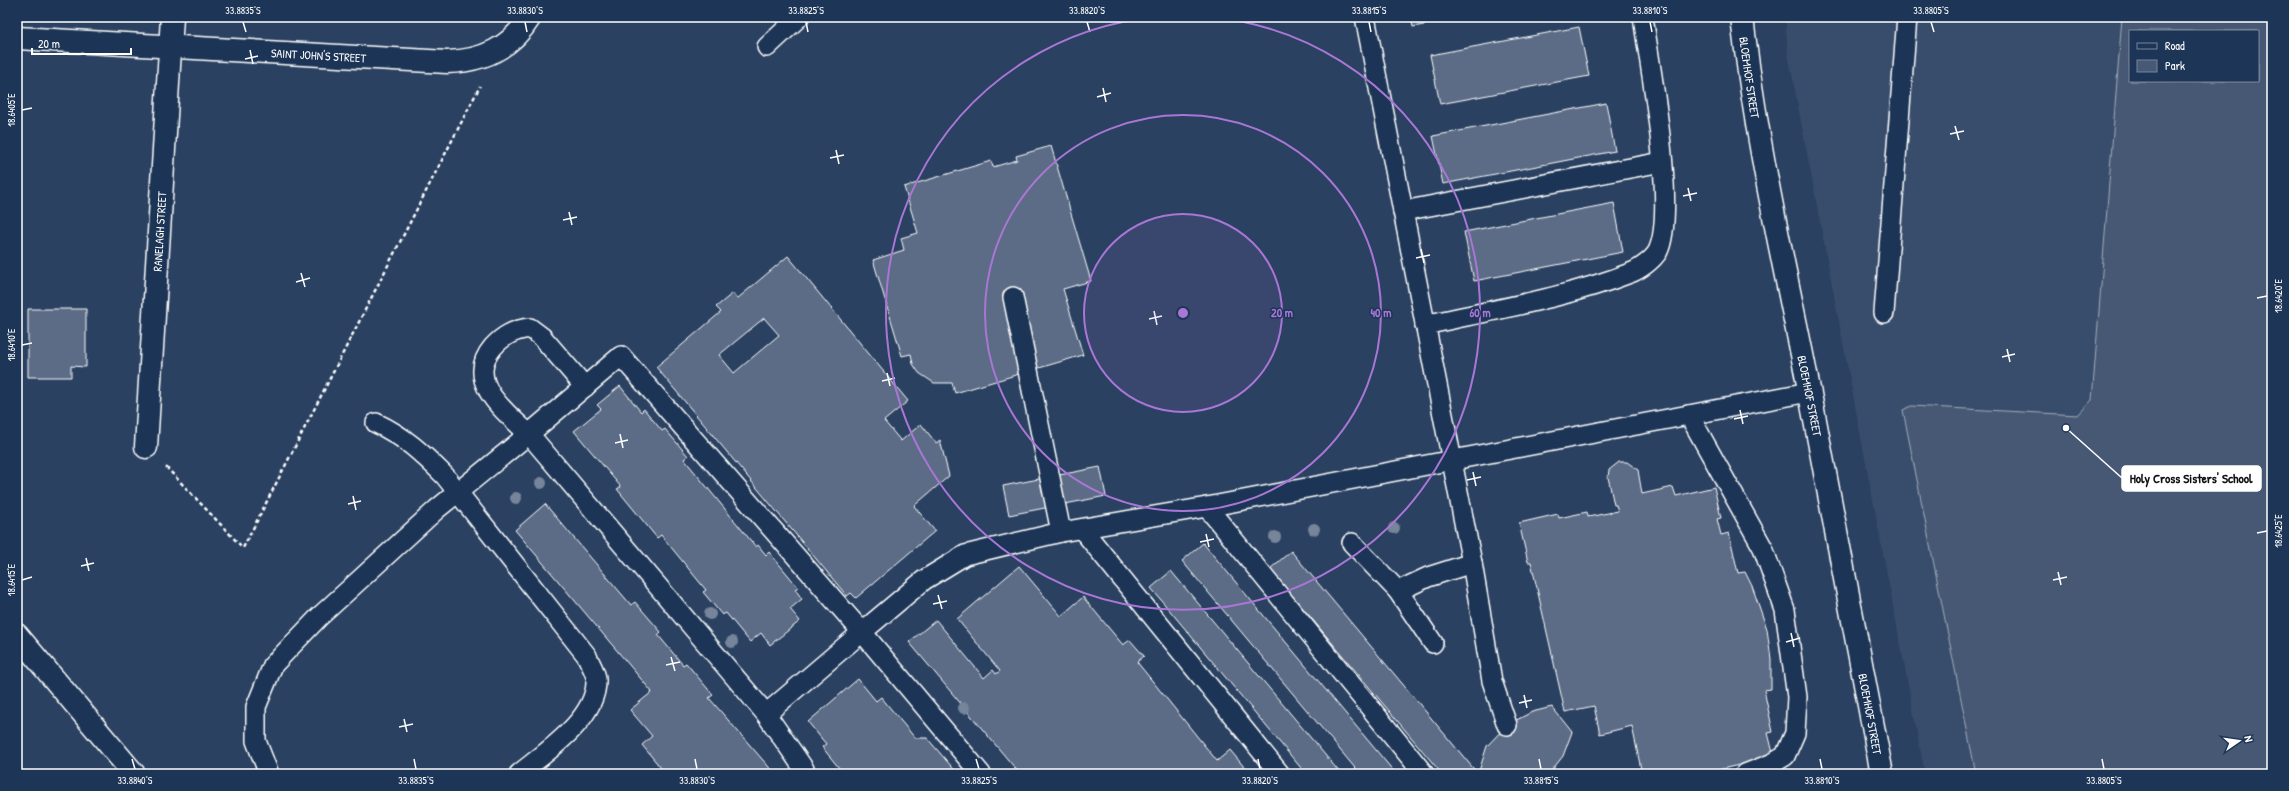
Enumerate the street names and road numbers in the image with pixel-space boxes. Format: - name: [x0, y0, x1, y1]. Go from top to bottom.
- street label: BLOEMHOF STREET: [1736, 36, 1764, 120]
- street label: SAINT JOHN'S STREET: [271, 44, 367, 66]
- street label: RANELAGH STREET: [148, 190, 170, 272]
- street label: BLOEMHOF STREET: [1794, 354, 1827, 438]
- street label: BLOEMHOF STREET: [1855, 672, 1887, 756]

